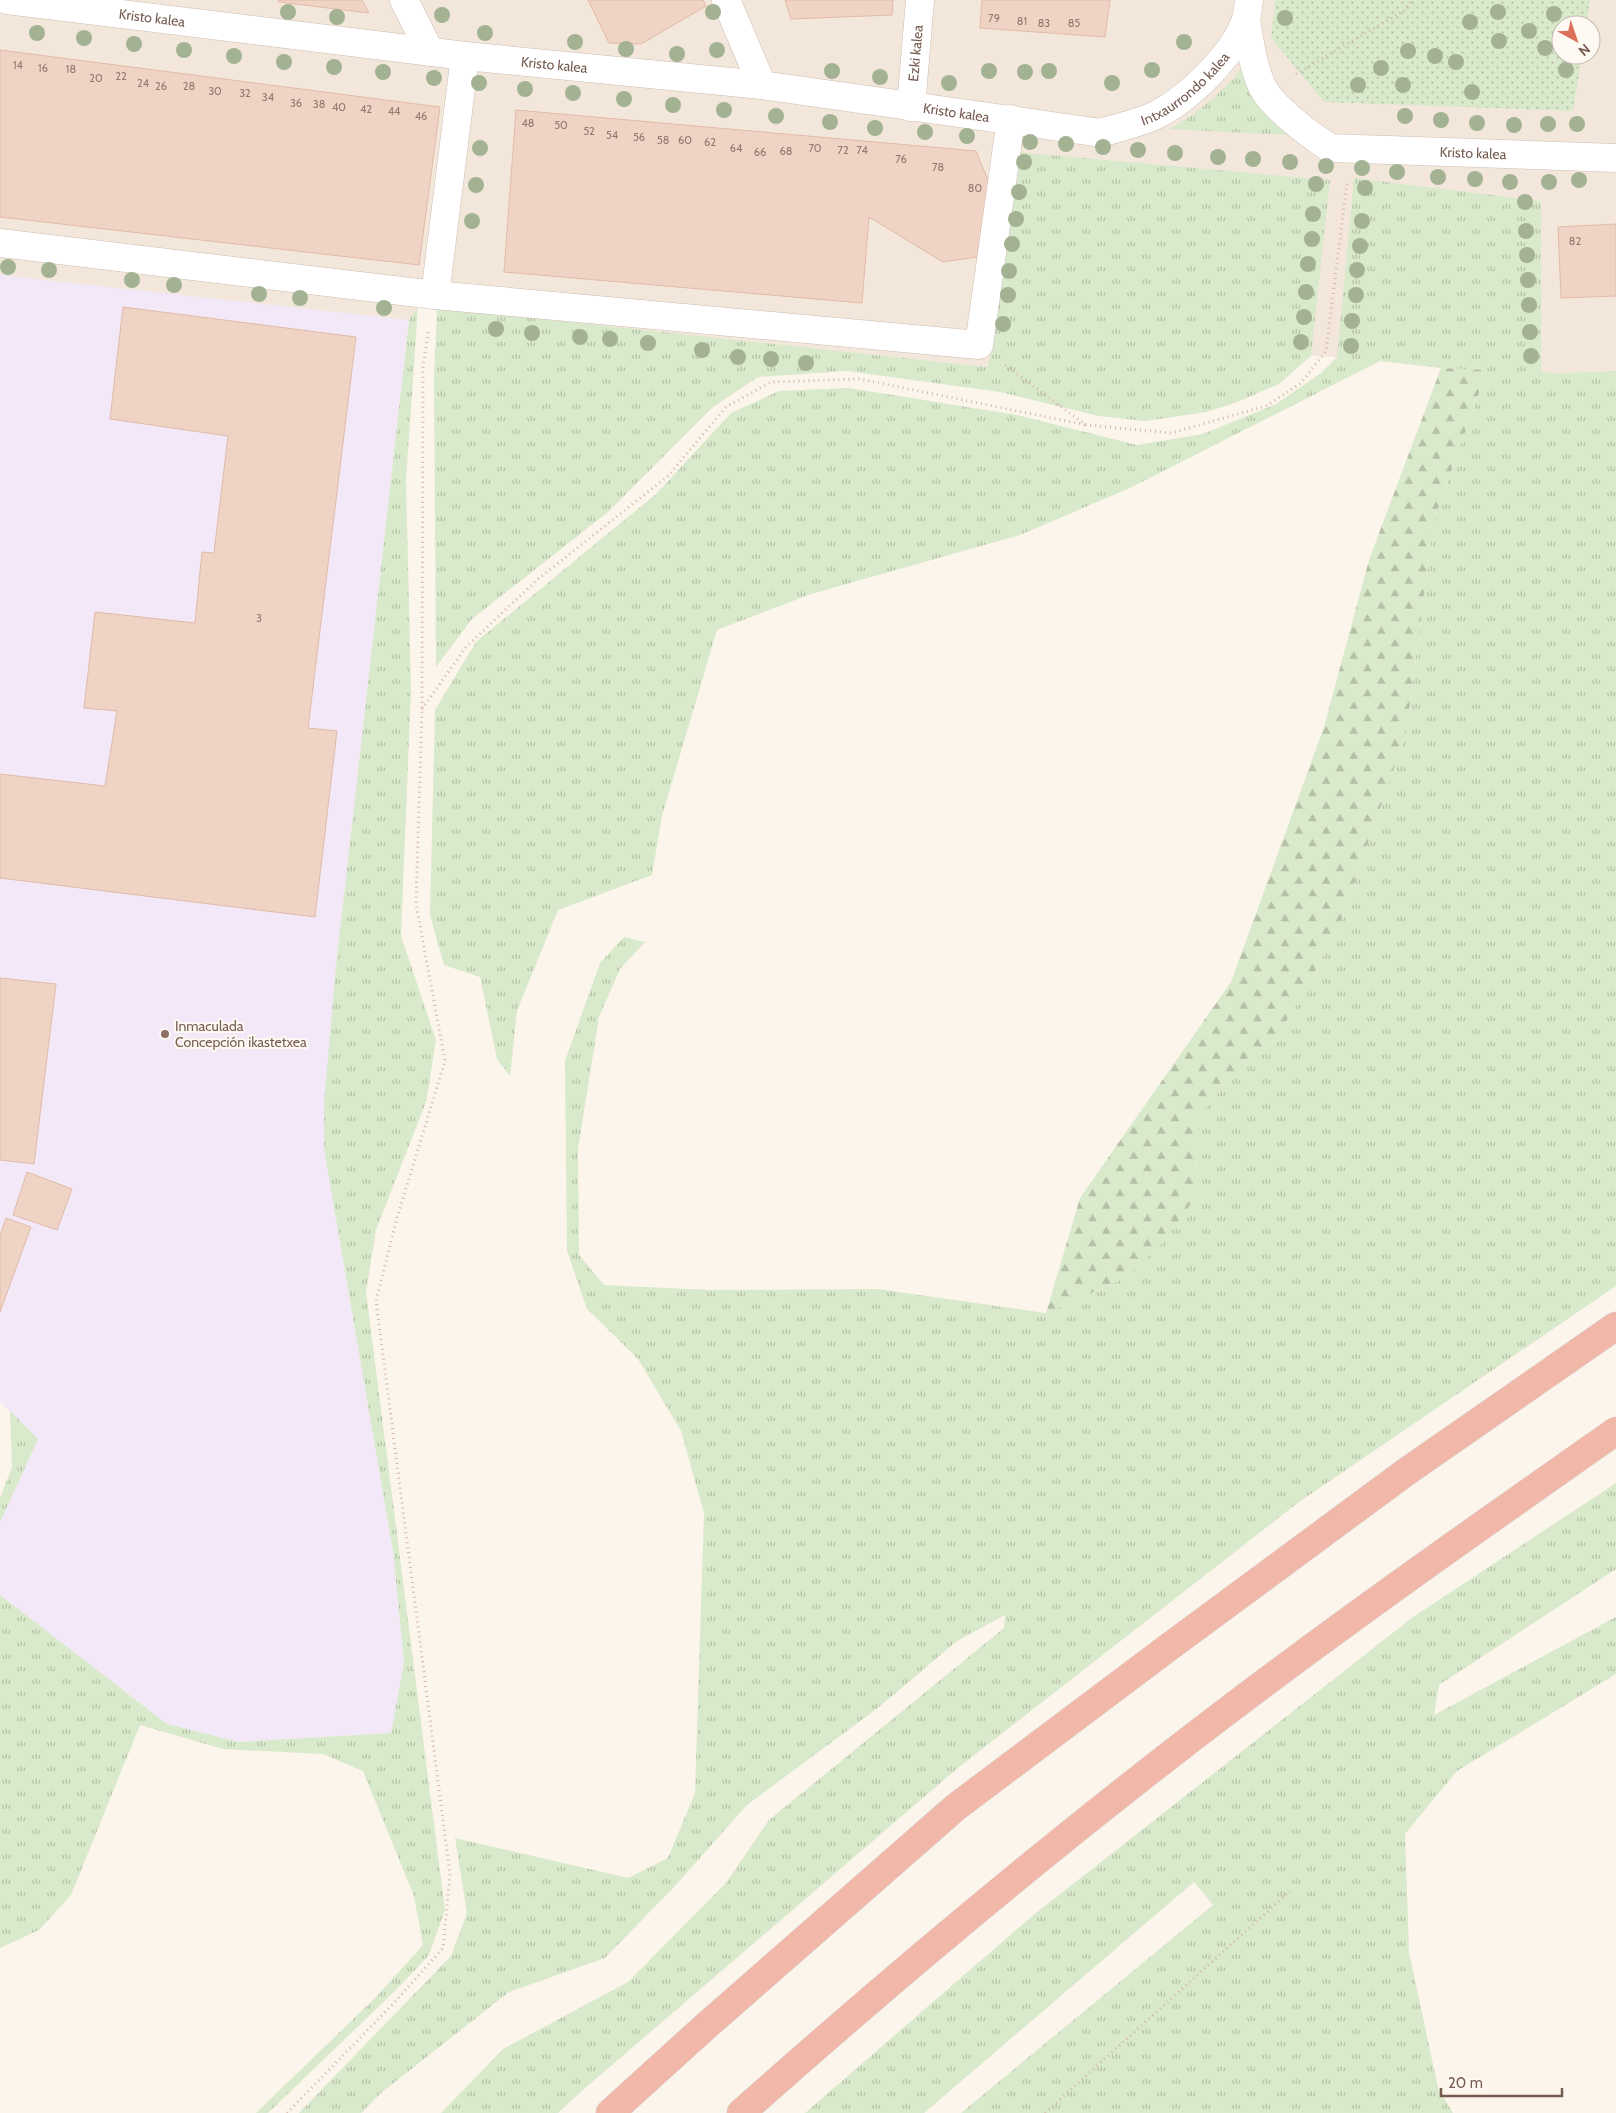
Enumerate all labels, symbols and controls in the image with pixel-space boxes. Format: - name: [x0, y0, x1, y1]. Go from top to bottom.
- street label: Kristo kalea: [118, 5, 186, 31]
- house number: 79: [988, 11, 1000, 25]
- house number: 81: [1017, 14, 1027, 28]
- north arrow: [1551, 15, 1601, 65]
- house number: 83: [1038, 16, 1050, 30]
- house number: 85: [1068, 16, 1080, 30]
- street label: Ezki kalea: [904, 24, 927, 82]
- text: N: [1575, 40, 1594, 60]
- street label: Intxaurrondo kalea: [1138, 48, 1234, 129]
- street label: Kristo kalea: [520, 53, 589, 77]
- house number: 14: [13, 58, 24, 72]
- house number: 16: [38, 61, 48, 75]
- house number: 18: [66, 62, 76, 76]
- house number: 22: [115, 69, 127, 83]
- house number: 20: [89, 71, 103, 85]
- house number: 24: [137, 76, 150, 90]
- house number: 26: [155, 79, 167, 93]
- house number: 28: [183, 79, 195, 93]
- house number: 30: [208, 84, 222, 98]
- house number: 32: [239, 86, 251, 100]
- house number: 34: [262, 90, 275, 104]
- house number: 36: [290, 96, 302, 110]
- house number: 38: [313, 97, 325, 111]
- street label: Kristo kalea: [922, 99, 991, 126]
- house number: 40: [332, 100, 346, 114]
- house number: 42: [360, 102, 372, 116]
- house number: 44: [388, 104, 401, 118]
- house number: 46: [415, 109, 427, 123]
- house number: 48: [521, 116, 535, 130]
- house number: 50: [554, 118, 568, 132]
- house number: 52: [583, 124, 595, 138]
- house number: 54: [606, 128, 619, 142]
- house number: 56: [633, 130, 645, 144]
- house number: 58: [657, 133, 669, 147]
- house number: 60: [678, 133, 692, 147]
- house number: 62: [704, 135, 716, 149]
- house number: 64: [730, 141, 743, 155]
- house number: 70: [808, 141, 822, 155]
- house number: 72: [837, 143, 849, 157]
- house number: 74: [856, 143, 868, 157]
- street label: Kristo kalea: [1439, 143, 1507, 163]
- house number: 68: [780, 144, 792, 158]
- house number: 66: [754, 145, 766, 159]
- house number: 76: [895, 152, 907, 166]
- house number: 78: [932, 160, 944, 174]
- house number: 80: [968, 181, 982, 195]
- house number: 82: [1569, 234, 1581, 248]
- house number: 3: [256, 611, 262, 625]
- place label: Inmaculada Concepción ikastetxea: [175, 1017, 307, 1051]
- marker: Inmaculada Concepción ikastetxea: [159, 1028, 171, 1040]
- scale bar: [1441, 2066, 1562, 2098]
- text: 20 m: [1448, 2074, 1483, 2092]

